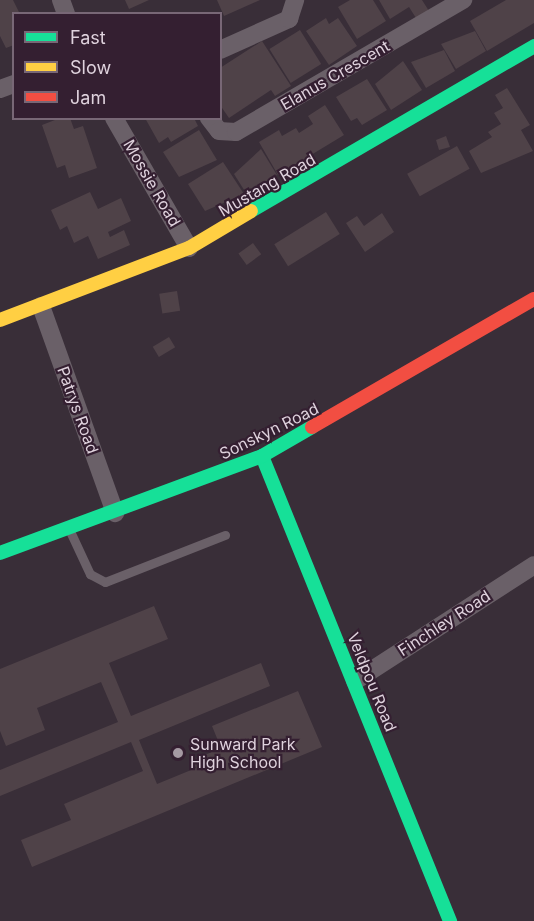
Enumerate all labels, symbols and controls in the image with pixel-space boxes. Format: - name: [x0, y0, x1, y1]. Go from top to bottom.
- legend: [12, 12, 222, 120]
- text: Fast: [70, 27, 106, 48]
- street label: Elanus Crescent: [277, 36, 393, 114]
- text: Slow: [70, 57, 111, 78]
- text: Jam: [70, 87, 106, 108]
- street label: Mossie Road: [119, 136, 185, 230]
- street label: Mustang Road: [215, 149, 319, 221]
- street label: Patrys Road: [53, 364, 103, 456]
- street label: Sonskyn Road: [216, 399, 322, 463]
- street label: Finchley Road: [394, 586, 494, 660]
- street label: Veldpou Road: [343, 630, 401, 734]
- place label: Sunward Park High School: [190, 734, 296, 772]
- marker: Sunward Park High School: [171, 746, 185, 760]

